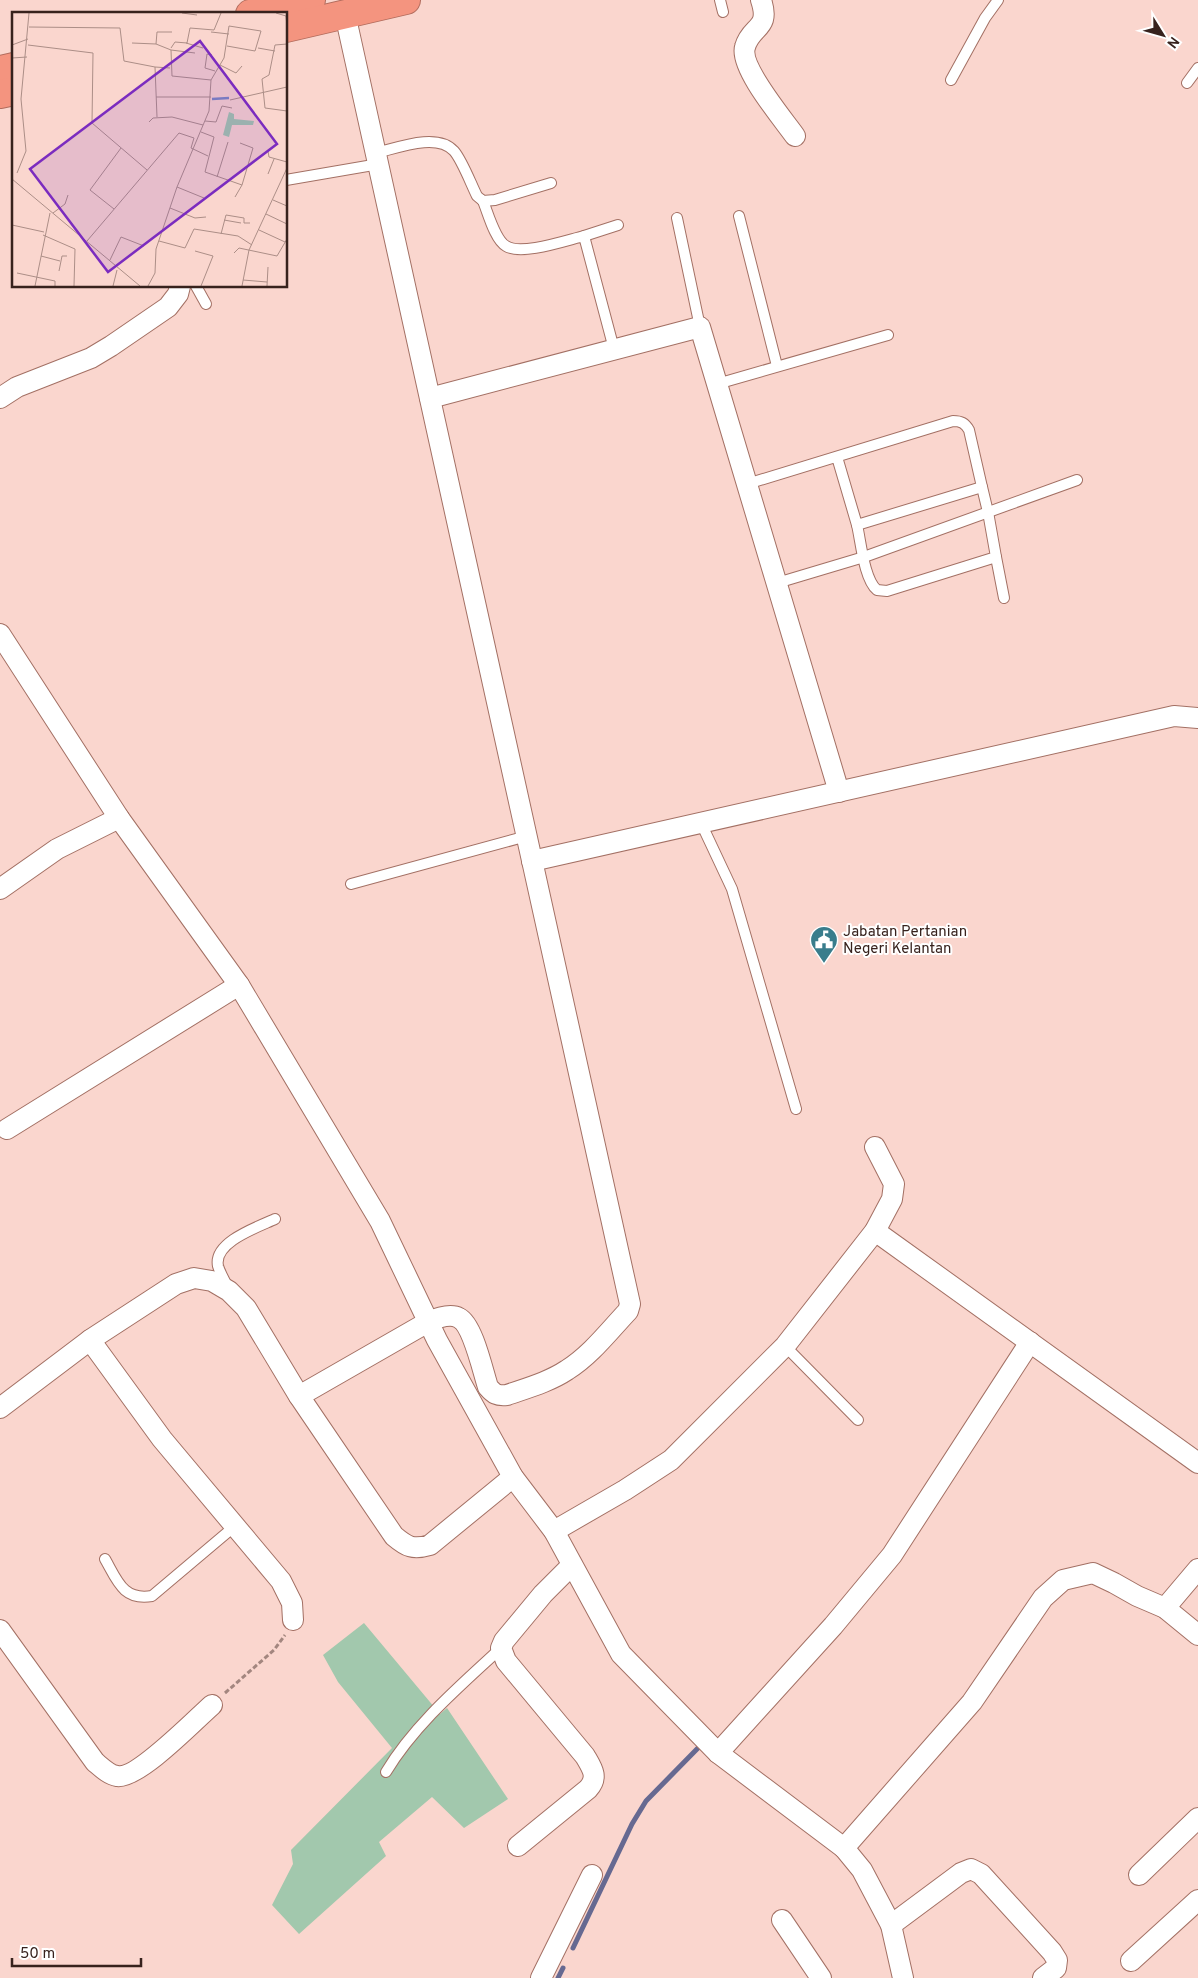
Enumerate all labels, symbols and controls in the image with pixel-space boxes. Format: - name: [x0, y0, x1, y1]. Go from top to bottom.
- north arrow: [1138, 10, 1188, 60]
- inset map: [12, 12, 288, 288]
- text: N: [1162, 33, 1182, 51]
- place label: Jabatan Pertanian Negeri Kelantan: [843, 923, 967, 959]
- public building icon: Jabatan Pertanian Negeri Kelantan: [809, 925, 839, 964]
- scale bar: [12, 1936, 141, 1968]
- text: 50 m: [20, 1945, 55, 1964]

